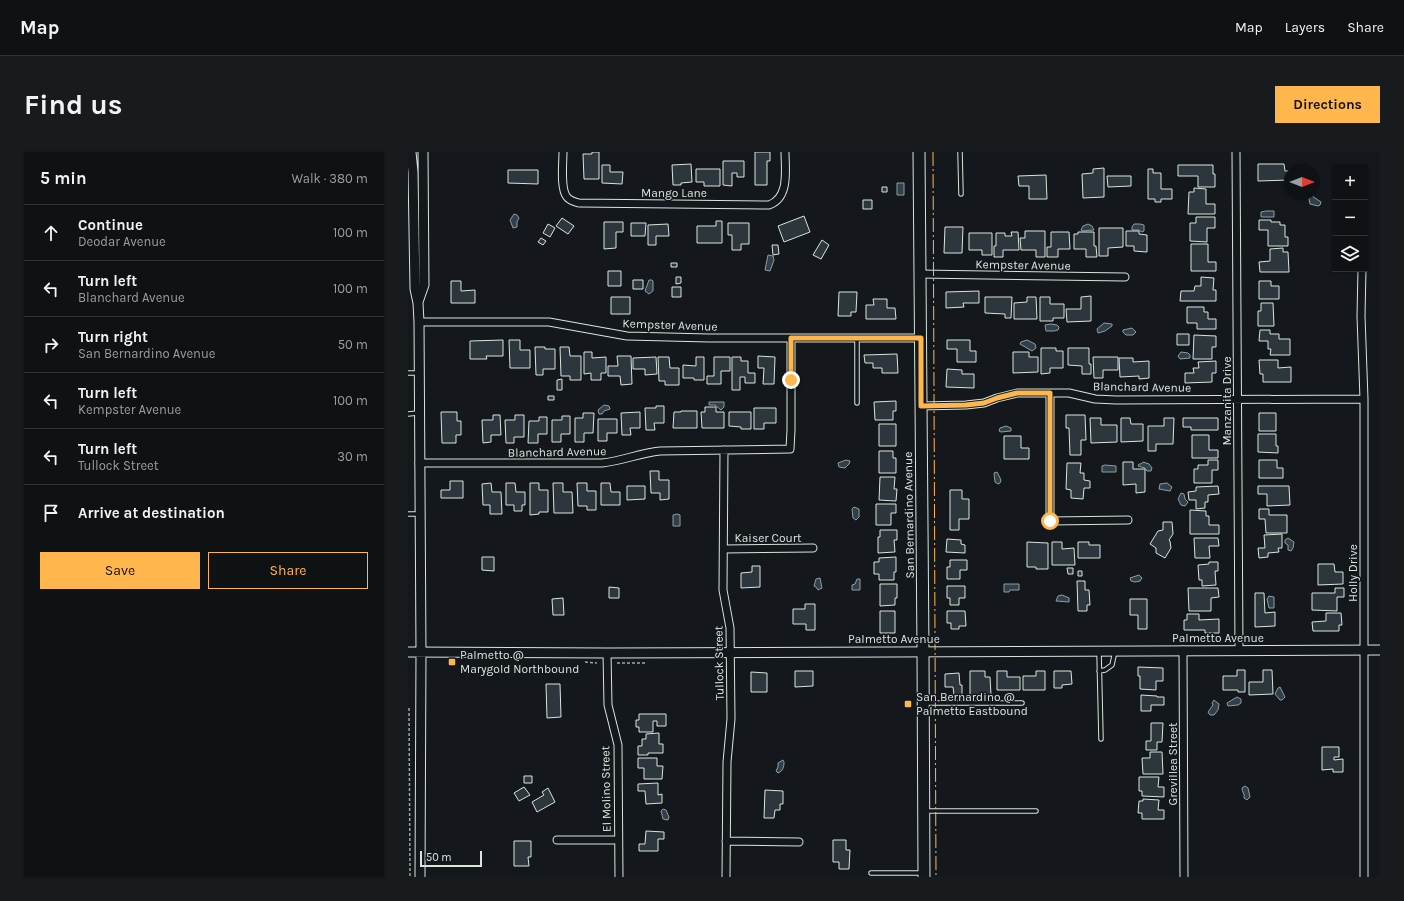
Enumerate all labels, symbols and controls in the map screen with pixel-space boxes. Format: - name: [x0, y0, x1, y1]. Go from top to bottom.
- text: Map: [20, 17, 59, 39]
- text: Map: [1235, 19, 1263, 36]
- text: Layers: [1285, 19, 1325, 36]
- text: Share: [1347, 19, 1384, 36]
- button: Directions: [1275, 86, 1380, 123]
- text: Find us: [24, 88, 123, 121]
- north arrow: [1284, 164, 1320, 200]
- map controls: [1332, 164, 1368, 272]
- button: +: [1332, 164, 1368, 200]
- text: 5 min: [40, 168, 87, 188]
- text: Walk · 380 m: [292, 171, 368, 186]
- street label: Mango Lane: [641, 186, 707, 200]
- button: −: [1332, 200, 1368, 236]
- text: Continue: [78, 216, 143, 234]
- icon: ahead: [40, 222, 62, 244]
- text: 100 m: [333, 225, 368, 240]
- text: Deodar Avenue: [78, 234, 166, 249]
- button: layers: [1332, 236, 1368, 272]
- street label: Kempster Avenue: [975, 257, 1071, 273]
- text: Turn left: [78, 272, 137, 290]
- icon: left: [40, 278, 62, 300]
- text: 100 m: [333, 281, 368, 296]
- text: Blanchard Avenue: [78, 290, 185, 305]
- street label: Kempster Avenue: [622, 316, 718, 334]
- text: Turn right: [78, 328, 148, 346]
- icon: right: [40, 334, 62, 356]
- text: 50 m: [338, 337, 368, 352]
- text: San Bernardino Avenue: [78, 346, 216, 361]
- street label: Manzanita Drive: [1220, 356, 1234, 446]
- route end: [782, 371, 800, 389]
- street label: Blanchard Avenue: [1093, 379, 1191, 395]
- text: Turn left: [78, 384, 137, 402]
- icon: left: [40, 390, 62, 412]
- text: 100 m: [333, 393, 368, 408]
- text: Kempster Avenue: [78, 402, 181, 417]
- text: Turn left: [78, 440, 137, 458]
- street label: Blanchard Avenue: [508, 444, 606, 460]
- icon: left: [40, 446, 62, 468]
- text: 30 m: [337, 449, 368, 464]
- street label: San Bernardino Avenue: [901, 451, 917, 579]
- text: Tullock Street: [78, 458, 159, 473]
- icon: arrive: [40, 502, 62, 524]
- text: Arrive at destination: [78, 504, 225, 522]
- route start: [1041, 512, 1059, 530]
- street label: Kaiser Court: [734, 531, 802, 545]
- street label: Holly Drive: [1346, 544, 1360, 602]
- button: Save: [40, 552, 200, 589]
- button: Share: [208, 552, 368, 589]
- street label: Tullock Street: [711, 625, 727, 700]
- street label: Palmetto Avenue: [1172, 631, 1264, 645]
- street label: Palmetto Avenue: [848, 632, 940, 646]
- place label: Palmetto @ Marygold Northbound: [460, 648, 579, 676]
- marker: Palmetto @ Marygold Northbound: [447, 657, 457, 667]
- place label: San Bernardino @ Palmetto Eastbound: [916, 690, 1028, 718]
- marker: San Bernardino @ Palmetto Eastbound: [903, 699, 913, 709]
- street label: Grevillea Street: [1166, 722, 1180, 806]
- street label: El Molino Street: [598, 745, 614, 832]
- scale bar: [420, 849, 482, 868]
- text: 50 m: [426, 851, 452, 864]

